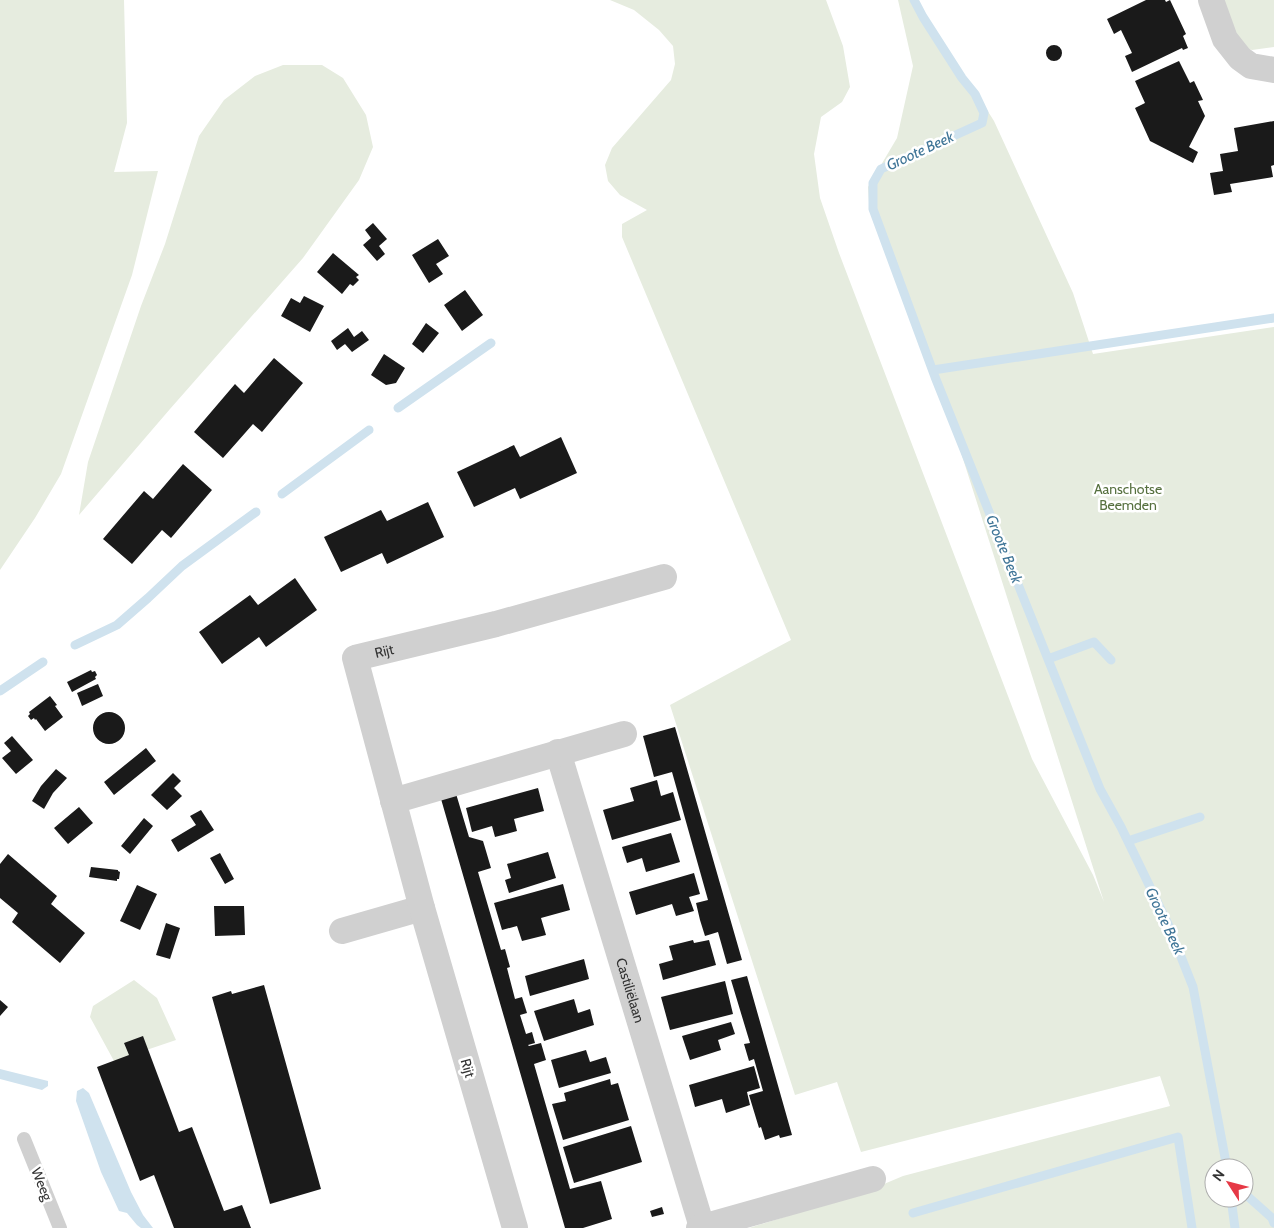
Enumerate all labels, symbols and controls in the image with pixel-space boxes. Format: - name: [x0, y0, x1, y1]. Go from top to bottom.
- water label: Groote Beek: [883, 127, 957, 174]
- park label: Aanschotse Beemden: [1094, 480, 1162, 514]
- water label: Groote Beek: [982, 512, 1026, 586]
- street label: Rijt: [373, 640, 396, 662]
- water label: Groote Beek: [1142, 884, 1189, 958]
- street label: Castiliëlaan: [612, 956, 649, 1025]
- street label: Rijt: [457, 1056, 479, 1080]
- north arrow: [1204, 1158, 1254, 1208]
- street label: Weeg: [27, 1165, 57, 1204]
- text: N: [1208, 1166, 1229, 1185]

